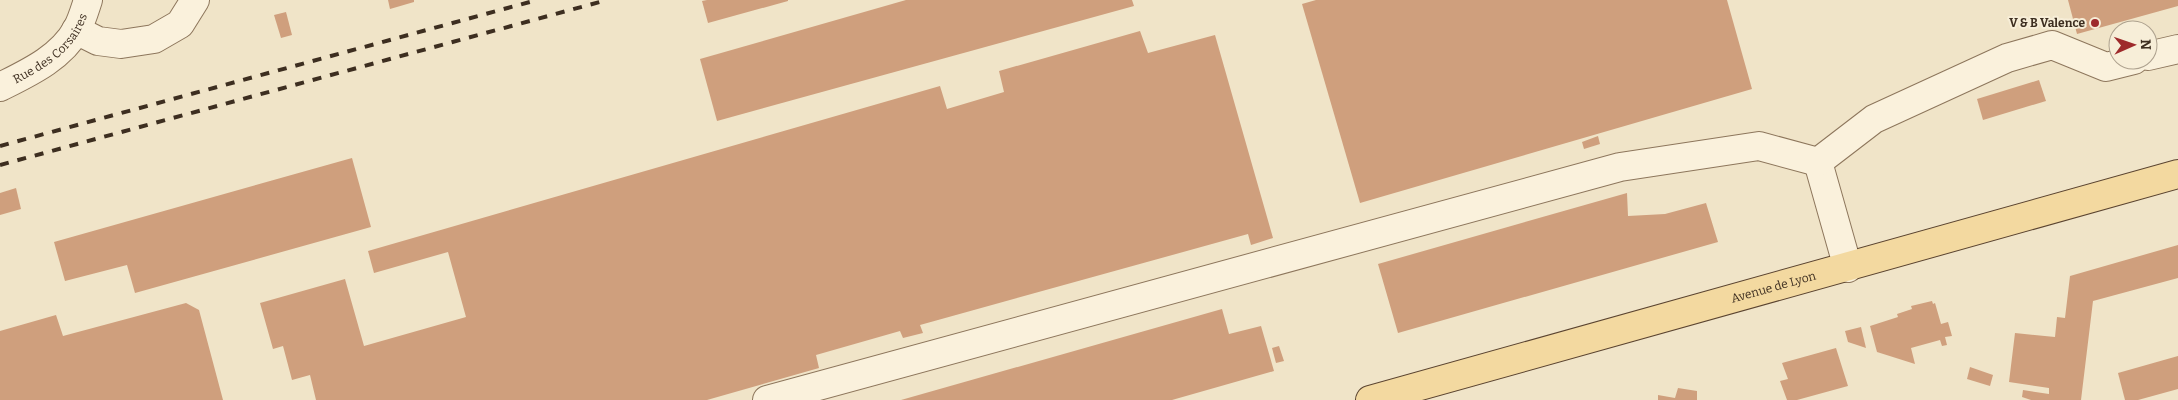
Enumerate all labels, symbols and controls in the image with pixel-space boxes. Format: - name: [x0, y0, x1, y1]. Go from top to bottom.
- street label: Rue des Corsaires: [11, 11, 90, 86]
- place label: V & B Valence: [2009, 16, 2085, 30]
- marker: V & B Valence: [2089, 17, 2101, 29]
- north arrow: [2108, 20, 2158, 70]
- text: N: [2137, 39, 2154, 50]
- street label: Avenue de Lyon: [1730, 269, 1818, 306]

